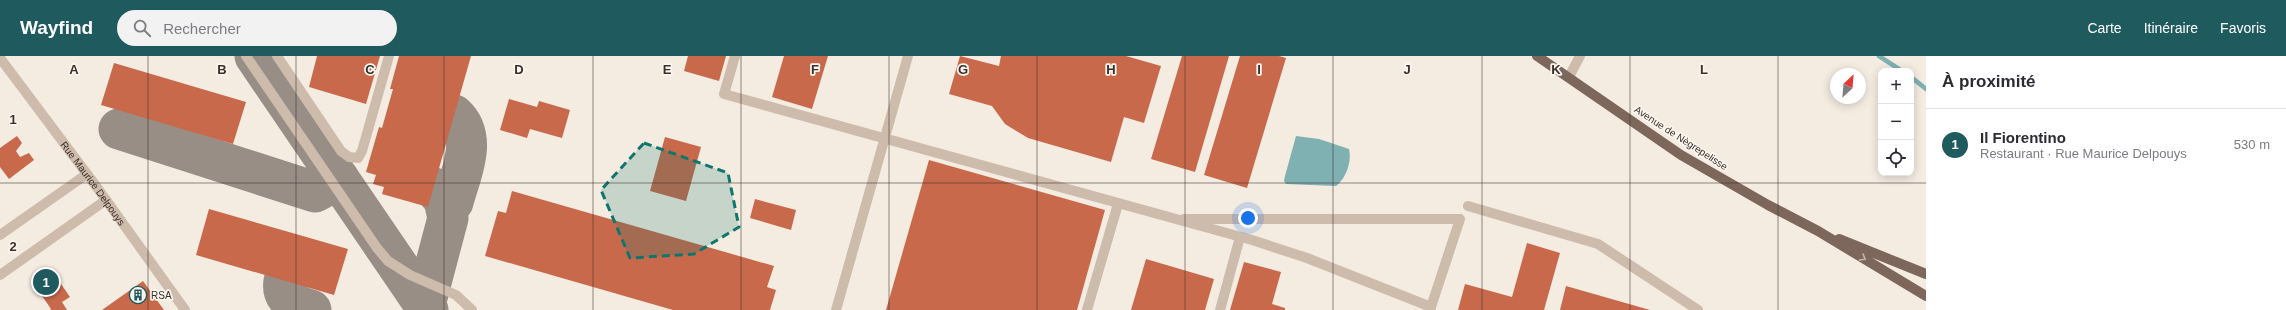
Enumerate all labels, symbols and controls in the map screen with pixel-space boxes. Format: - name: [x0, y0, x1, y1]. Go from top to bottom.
- search box: [117, 10, 397, 46]
- text: Wayfind: [20, 17, 93, 38]
- icon: search: [131, 17, 153, 39]
- text: Rechercher: [163, 20, 241, 37]
- text: Carte: [2087, 20, 2122, 36]
- text: Itinéraire: [2144, 20, 2198, 36]
- text: Favoris: [2220, 20, 2266, 36]
- text: A: [69, 62, 79, 77]
- text: B: [217, 62, 227, 77]
- text: C: [365, 62, 375, 77]
- text: D: [514, 62, 524, 77]
- text: E: [663, 62, 672, 77]
- text: F: [811, 62, 819, 77]
- text: G: [958, 62, 968, 77]
- text: H: [1106, 62, 1116, 77]
- text: I: [1257, 62, 1261, 77]
- text: J: [1403, 62, 1411, 77]
- text: K: [1551, 62, 1561, 77]
- text: L: [1700, 62, 1708, 77]
- north arrow: [1830, 68, 1866, 104]
- map controls: [1878, 68, 1914, 176]
- button: +: [1878, 68, 1914, 104]
- text: À proximité: [1942, 72, 2036, 91]
- street label: Avenue de Nègrepelisse: [1632, 104, 1730, 172]
- button: −: [1878, 104, 1914, 140]
- text: 1: [9, 112, 17, 127]
- text: Il Fiorentino: [1980, 129, 2066, 146]
- text: 1: [1951, 137, 1959, 152]
- text: 530 m: [2234, 137, 2270, 152]
- street label: Rue Maurice Delpouys: [59, 139, 128, 227]
- button: locate: [1878, 140, 1914, 176]
- text: Restaurant · Rue Maurice Delpouys: [1980, 146, 2187, 161]
- your location: [1238, 208, 1258, 228]
- text: 2: [9, 239, 17, 254]
- one-way arrow: [1859, 253, 1866, 260]
- pin: 1: [33, 267, 59, 297]
- building icon: RSA: [128, 285, 148, 305]
- place label: RSA: [151, 290, 172, 301]

